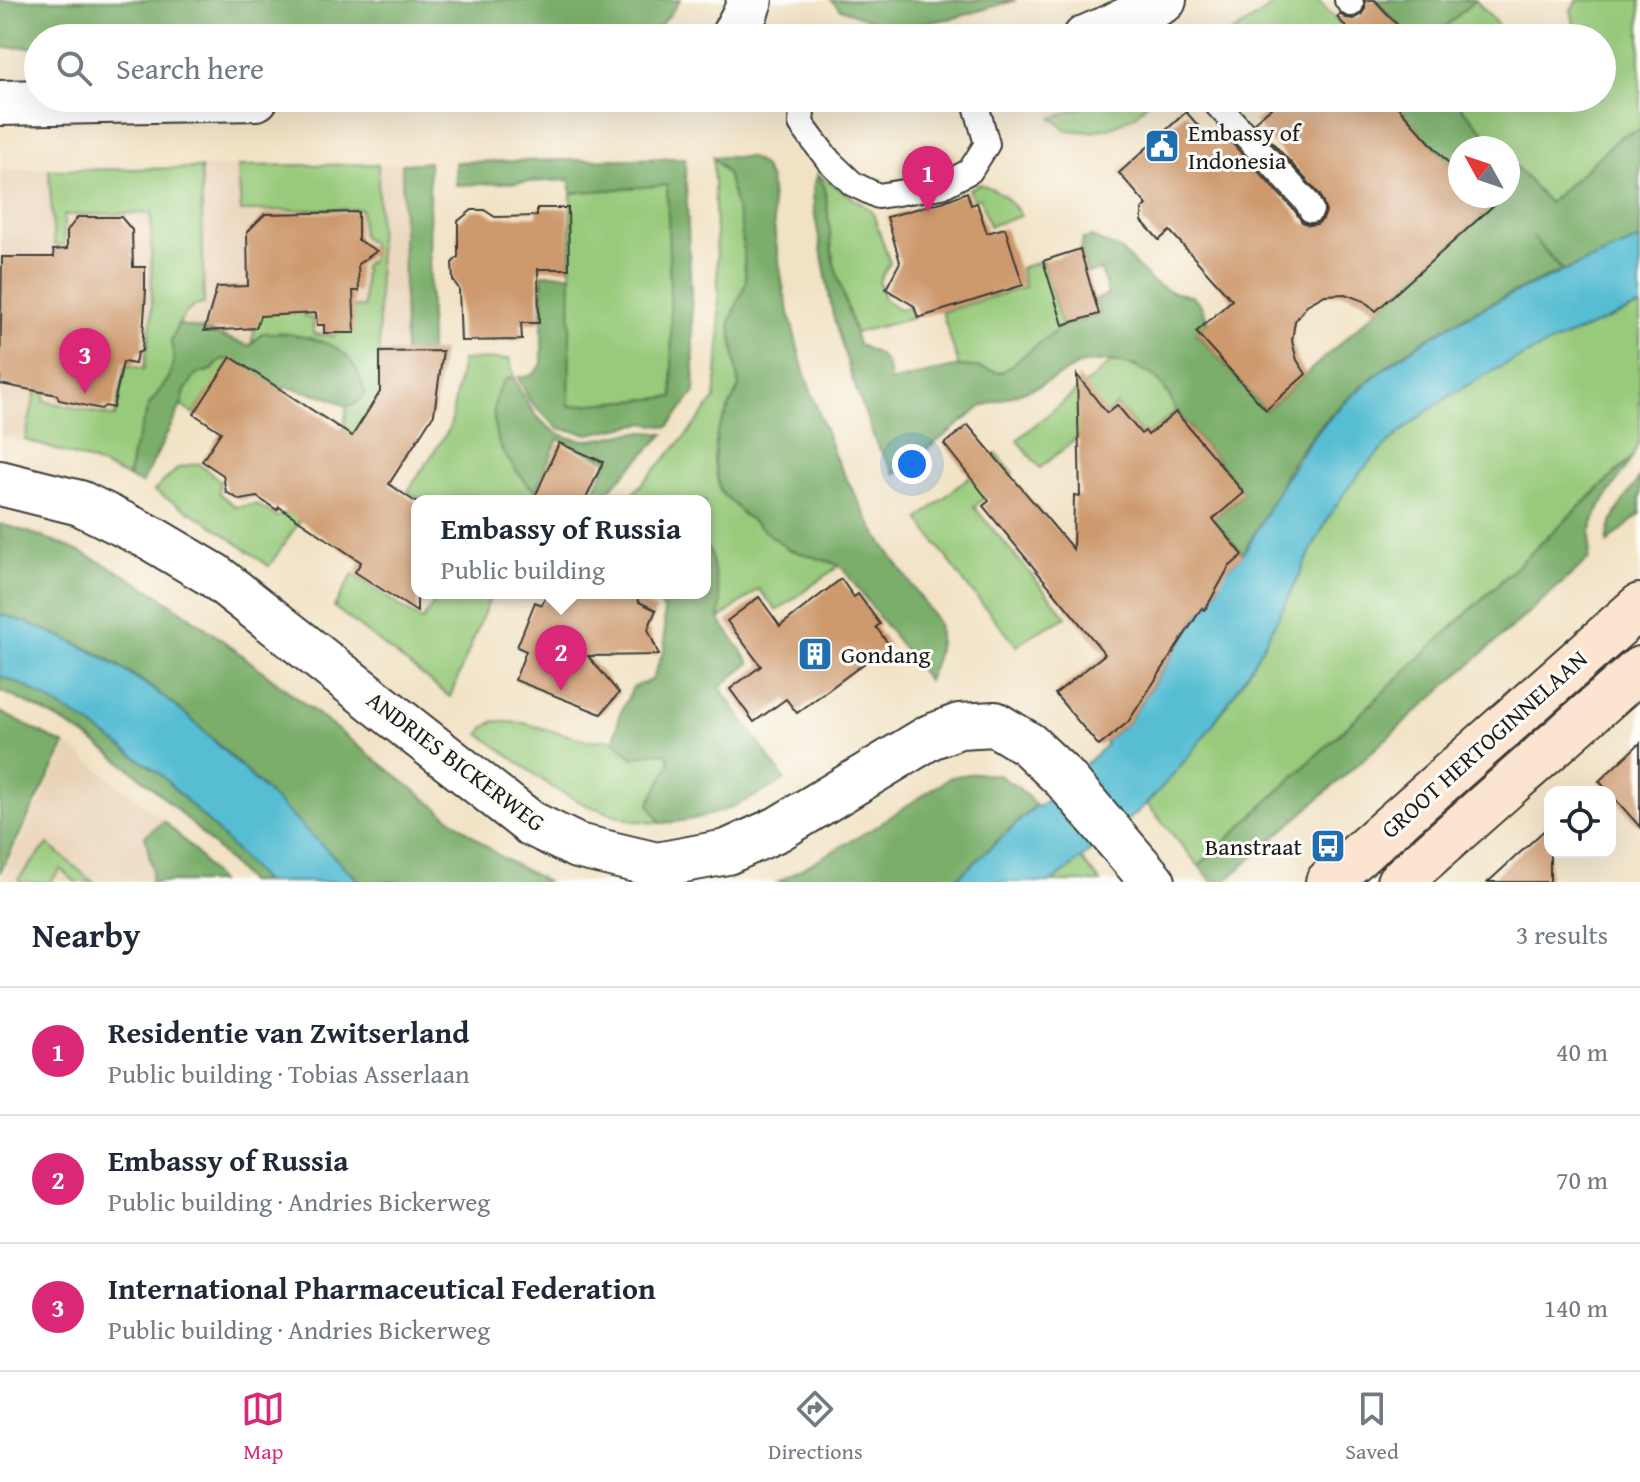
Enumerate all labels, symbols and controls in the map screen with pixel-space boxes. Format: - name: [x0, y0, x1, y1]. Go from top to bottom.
- search box: [24, 24, 1616, 112]
- icon: search: [52, 46, 96, 90]
- text: Search here: [116, 46, 264, 90]
- place label: Embassy of Indonesia: [1188, 115, 1302, 178]
- public building icon: Embassy of Indonesia: [1143, 127, 1181, 165]
- north arrow: [1448, 136, 1520, 208]
- pin: 1: [902, 146, 954, 212]
- pin: 3: [59, 328, 111, 394]
- your location: [892, 444, 932, 484]
- popup: [411, 495, 711, 599]
- text: Embassy of Russia: [441, 506, 681, 550]
- text: Public building: [441, 550, 605, 589]
- pin: 2: [535, 625, 587, 691]
- building icon: Gondang: [796, 635, 834, 673]
- place label: Gondang: [841, 637, 930, 672]
- street label: GROOT HERTOGINNELAAN: [1373, 642, 1595, 846]
- street label: ANDRIES BICKERWEG: [359, 682, 553, 840]
- map controls: [1544, 786, 1616, 858]
- button: locate: [1544, 786, 1616, 858]
- bus stop icon: Banstraat: [1309, 827, 1347, 865]
- place label: Banstraat: [1205, 829, 1303, 864]
- text: Nearby: [32, 910, 141, 959]
- text: 3 results: [1516, 915, 1608, 954]
- text: Residentie van Zwitserland: [108, 1010, 470, 1054]
- text: 1: [51, 1032, 65, 1071]
- text: 40 m: [1556, 1032, 1608, 1071]
- text: Public building · Tobias Asserlaan: [108, 1054, 470, 1093]
- text: Embassy of Russia: [108, 1138, 349, 1182]
- text: 2: [51, 1160, 65, 1199]
- text: 70 m: [1556, 1160, 1608, 1199]
- text: Public building · Andries Bickerweg: [108, 1182, 490, 1221]
- text: International Pharmaceutical Federation: [108, 1266, 656, 1310]
- text: 3: [51, 1288, 65, 1327]
- text: 140 m: [1543, 1288, 1608, 1327]
- text: Public building · Andries Bickerweg: [108, 1310, 490, 1349]
- tab: Map: [241, 1387, 285, 1467]
- tab: Directions: [768, 1387, 863, 1467]
- tab: Saved: [1345, 1387, 1399, 1467]

